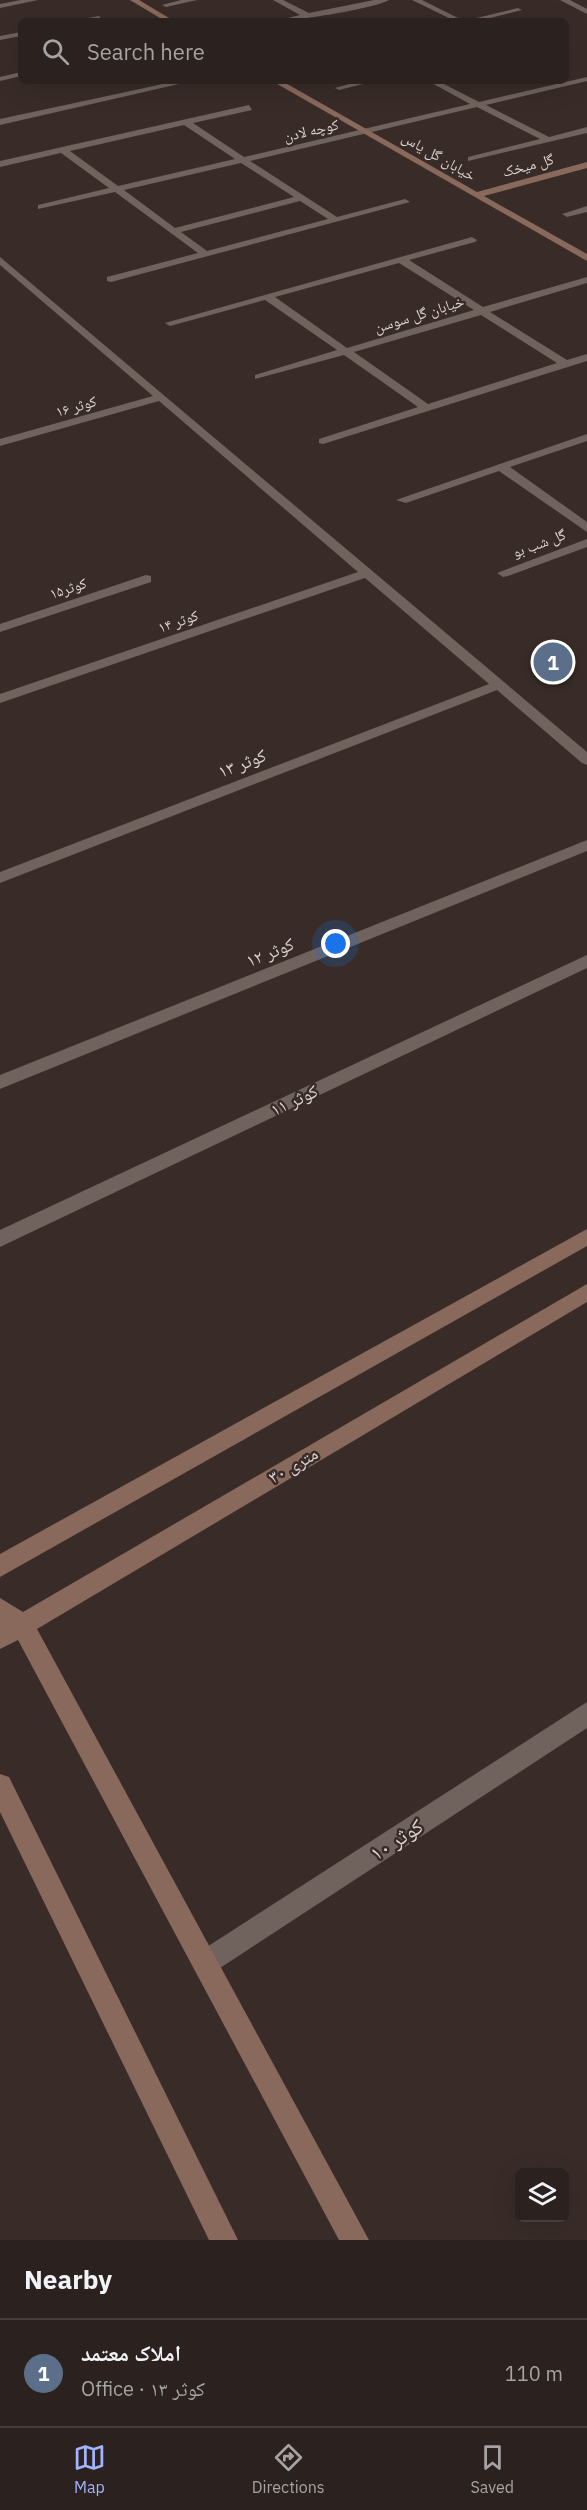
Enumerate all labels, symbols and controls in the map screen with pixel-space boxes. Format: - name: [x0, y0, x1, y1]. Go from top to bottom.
- search box: [18, 18, 569, 84]
- icon: search: [39, 35, 72, 68]
- text: Search here: [87, 37, 205, 66]
- street label: کوچه لادن: [282, 114, 341, 147]
- street label: خیابان گل یاس: [398, 127, 480, 186]
- street label: گل میخک: [500, 149, 556, 182]
- street label: خیابان گل سوسن: [372, 291, 467, 338]
- street label: کوثر ۱۶: [53, 391, 99, 421]
- street label: گل شب بو: [510, 524, 569, 562]
- street label: کوثر۱۵: [47, 573, 89, 603]
- street label: کوثر ۱۴: [155, 605, 201, 637]
- pin: 1: [534, 640, 572, 684]
- street label: کوثر ۱۳: [215, 743, 270, 783]
- your location: [321, 929, 350, 958]
- street label: کوثر ۱۲: [243, 932, 298, 972]
- street label: کوثر ۱۱: [267, 1079, 322, 1121]
- street label: ۳۰ متری: [264, 1442, 322, 1488]
- street label: کوثر ۱۰: [364, 1811, 428, 1867]
- map controls: [515, 2168, 569, 2222]
- button: layers: [515, 2168, 569, 2222]
- text: Nearby: [24, 2262, 112, 2296]
- text: املاک معتمد: [81, 2338, 181, 2367]
- text: 1: [38, 2360, 50, 2387]
- text: 110 m: [505, 2360, 563, 2387]
- text: Office · کوثر ۱۳: [81, 2375, 205, 2402]
- tab: Map: [73, 2441, 106, 2497]
- tab: Directions: [252, 2441, 325, 2497]
- tab: Saved: [471, 2441, 514, 2497]

